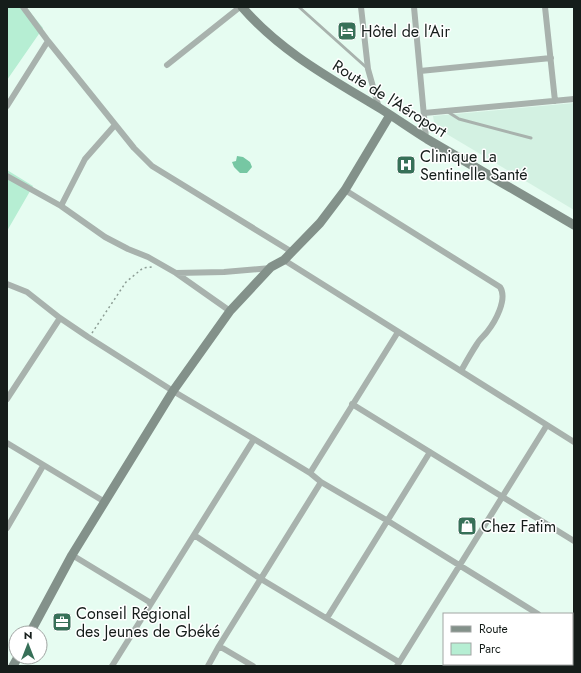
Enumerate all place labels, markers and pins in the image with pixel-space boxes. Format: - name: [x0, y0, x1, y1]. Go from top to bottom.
- hotel icon: Hôtel de l'Air: [336, 20, 358, 42]
- place label: Hôtel de l'Air: [361, 20, 450, 43]
- place label: Clinique La Sentinelle Santé: [420, 145, 527, 186]
- hospital icon: Clinique La Sentinelle Santé: [395, 154, 417, 176]
- shop icon: Chez Fatim: [456, 515, 478, 537]
- place label: Chez Fatim: [481, 515, 556, 538]
- place label: Conseil Régional des Jeunes de Gbéké: [76, 602, 220, 643]
- office icon: Conseil Régional des Jeunes de Gbéké: [51, 611, 73, 633]

